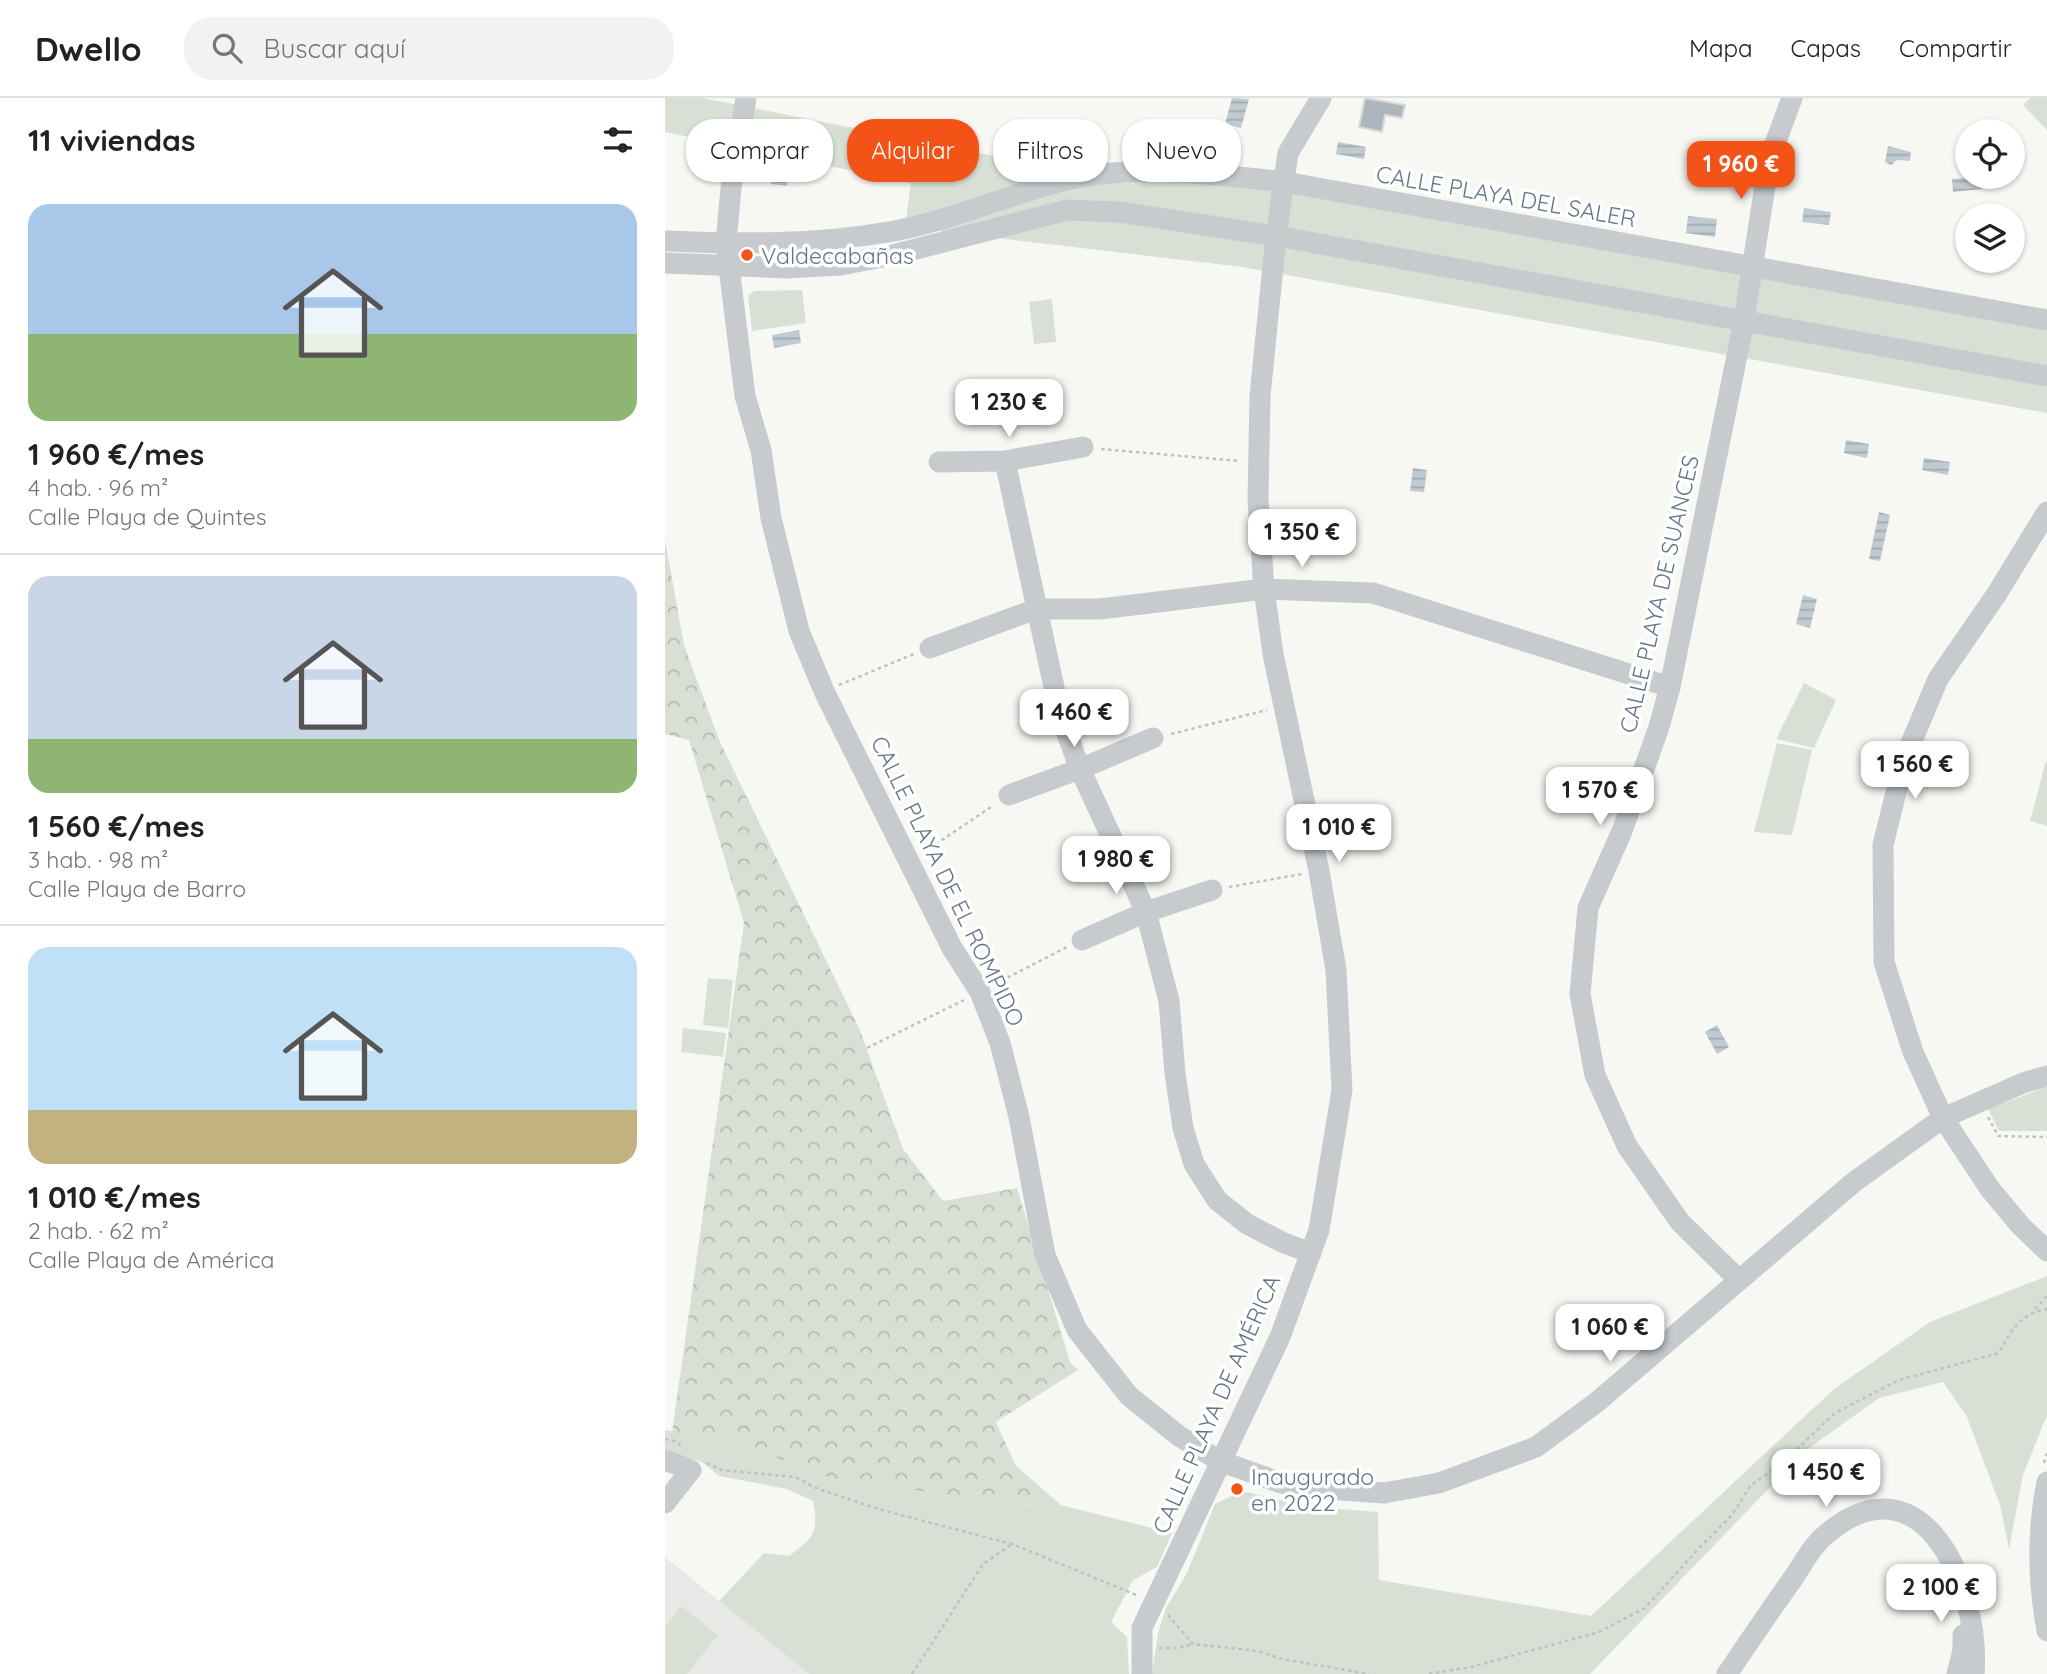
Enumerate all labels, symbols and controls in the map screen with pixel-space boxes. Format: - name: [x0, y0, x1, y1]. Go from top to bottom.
- search box: [184, 17, 674, 80]
- text: Dwello: [35, 28, 142, 69]
- icon: search: [208, 29, 246, 67]
- text: Buscar aquí: [264, 32, 406, 65]
- text: Mapa: [1689, 33, 1753, 63]
- text: Capas: [1791, 33, 1861, 63]
- text: Compartir: [1899, 33, 2012, 63]
- chip: Comprar: [686, 119, 833, 182]
- chip: Alquilar: [847, 119, 979, 182]
- chip: Filtros: [993, 119, 1108, 182]
- chip: Nuevo: [1122, 119, 1241, 182]
- map controls: [1955, 119, 2025, 273]
- button: locate: [1955, 119, 2025, 189]
- text: 11 viviendas: [28, 121, 195, 159]
- icon: filters: [599, 121, 637, 159]
- pin: 1 960 €: [1676, 141, 1806, 201]
- text: 1 960 €: [1703, 149, 1779, 178]
- street label: CALLE PLAYA DEL SALER: [1374, 159, 1638, 233]
- button: layers: [1955, 203, 2025, 273]
- place label: Valdecabañas: [761, 241, 914, 270]
- marker: Valdecabañas: [739, 247, 755, 263]
- icon: home: [270, 250, 396, 376]
- pin: 1 230 €: [944, 380, 1074, 439]
- text: 1 230 €: [971, 387, 1047, 416]
- text: 1 960 €/mes: [28, 435, 204, 473]
- street label: CALLE PLAYA DE SUANCES: [1613, 452, 1705, 736]
- text: 4 hab. · 96 m²: [28, 473, 168, 502]
- text: Calle Playa de Quintes: [28, 502, 267, 531]
- pin: 1 350 €: [1237, 510, 1367, 569]
- text: 1 350 €: [1264, 517, 1340, 546]
- icon: home: [270, 622, 396, 748]
- pin: 1 460 €: [1009, 690, 1139, 749]
- text: 1 460 €: [1036, 697, 1112, 726]
- street label: CALLE PLAYA DE EL ROMPIDO: [865, 731, 1031, 1031]
- pin: 1 560 €: [1850, 742, 1980, 801]
- text: 1 560 €: [1877, 749, 1953, 778]
- pin: 1 570 €: [1535, 768, 1665, 827]
- text: 1 570 €: [1562, 775, 1638, 804]
- pin: 1 010 €: [1274, 804, 1404, 864]
- text: 1 560 €/mes: [28, 807, 204, 845]
- text: 1 010 €: [1302, 812, 1376, 841]
- pin: 1 980 €: [1051, 836, 1181, 896]
- text: 1 980 €: [1078, 844, 1154, 873]
- text: 3 hab. · 98 m²: [28, 845, 168, 874]
- text: Calle Playa de Barro: [28, 874, 246, 903]
- icon: home: [270, 993, 396, 1119]
- text: 1 010 €/mes: [28, 1178, 201, 1216]
- text: 2 hab. · 62 m²: [28, 1216, 169, 1245]
- text: Calle Playa de América: [28, 1245, 275, 1274]
- street label: CALLE PLAYA DE AMÉRICA: [1146, 1270, 1286, 1538]
- pin: 1 060 €: [1545, 1304, 1675, 1364]
- text: 1 060 €: [1571, 1312, 1649, 1341]
- pin: 1 450 €: [1761, 1450, 1891, 1509]
- text: 1 450 €: [1787, 1457, 1865, 1486]
- place label: Inaugurado en 2022: [1251, 1462, 1374, 1517]
- marker: Inaugurado en 2022: [1229, 1481, 1245, 1497]
- pin: 2 100 €: [1876, 1564, 2006, 1624]
- text: 2 100 €: [1902, 1572, 1980, 1601]

